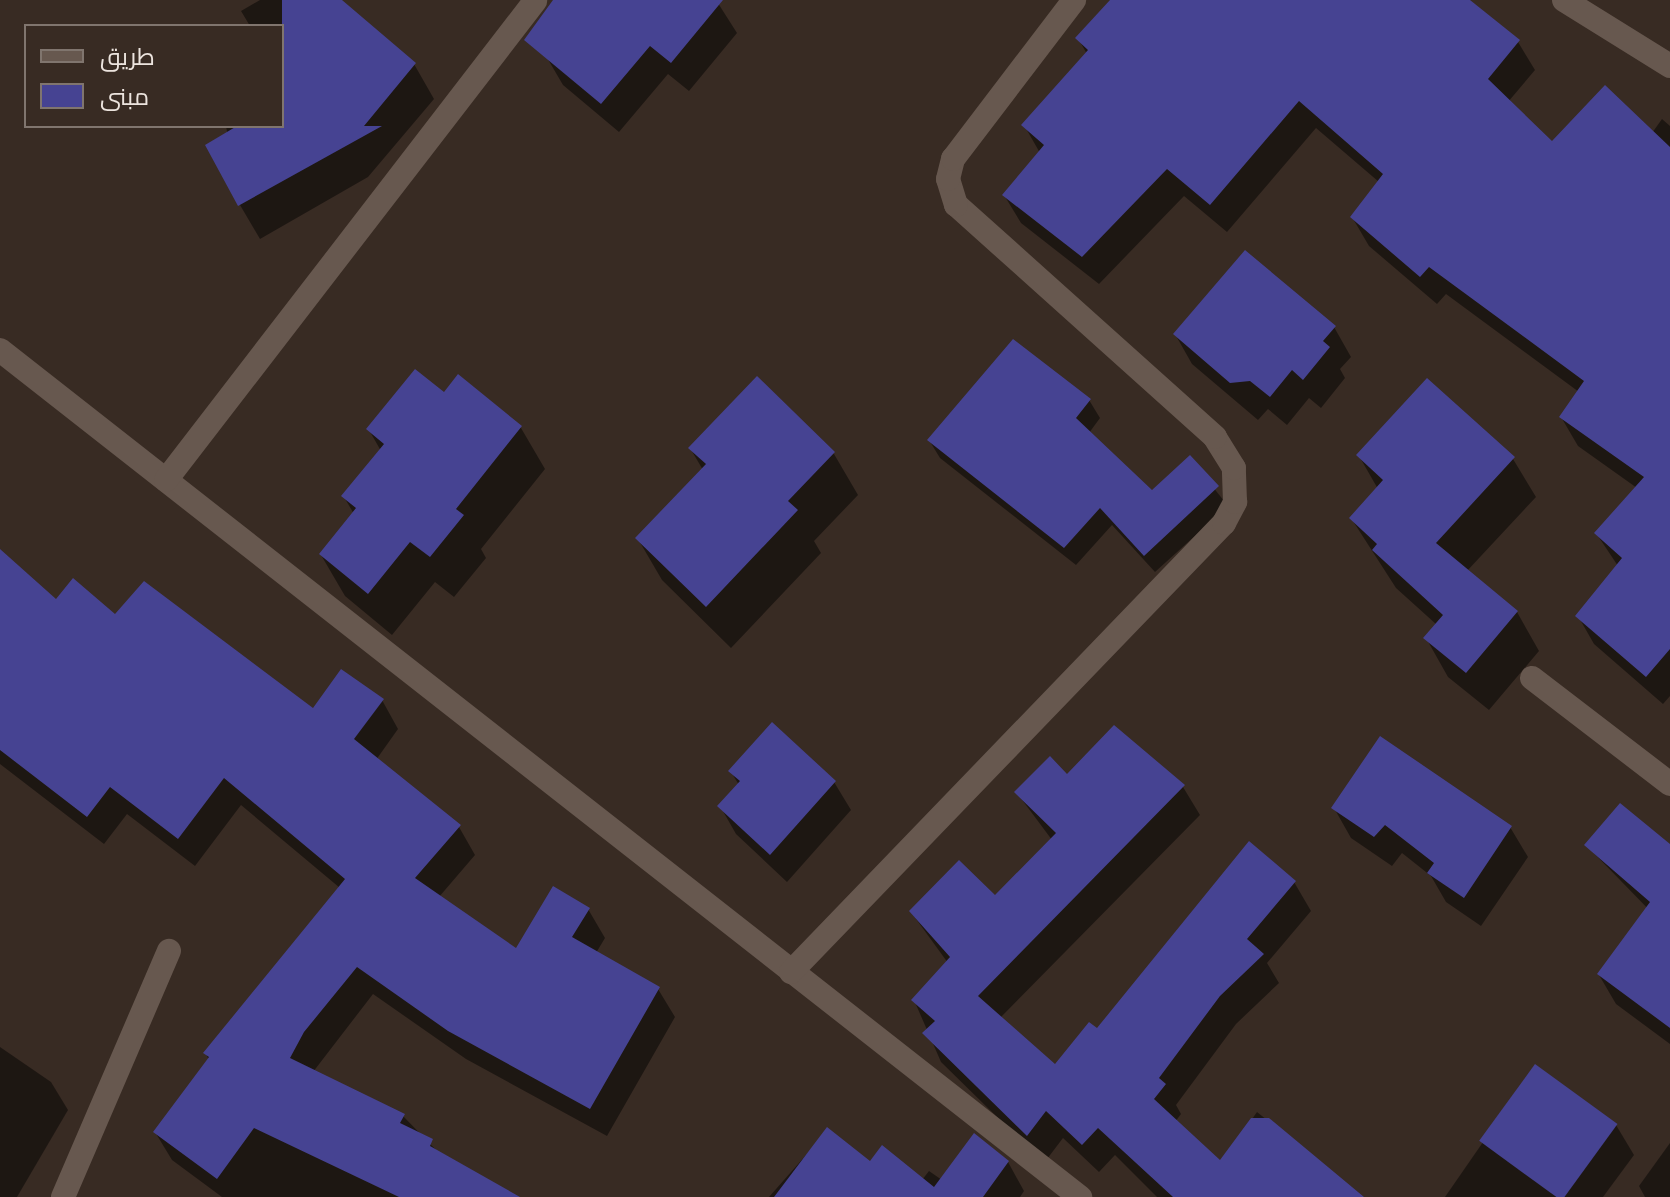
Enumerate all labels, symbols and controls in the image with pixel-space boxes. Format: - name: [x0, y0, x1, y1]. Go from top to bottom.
- legend: [24, 24, 284, 128]
- text: طريق: [100, 39, 155, 72]
- text: مبنى: [100, 79, 149, 112]

